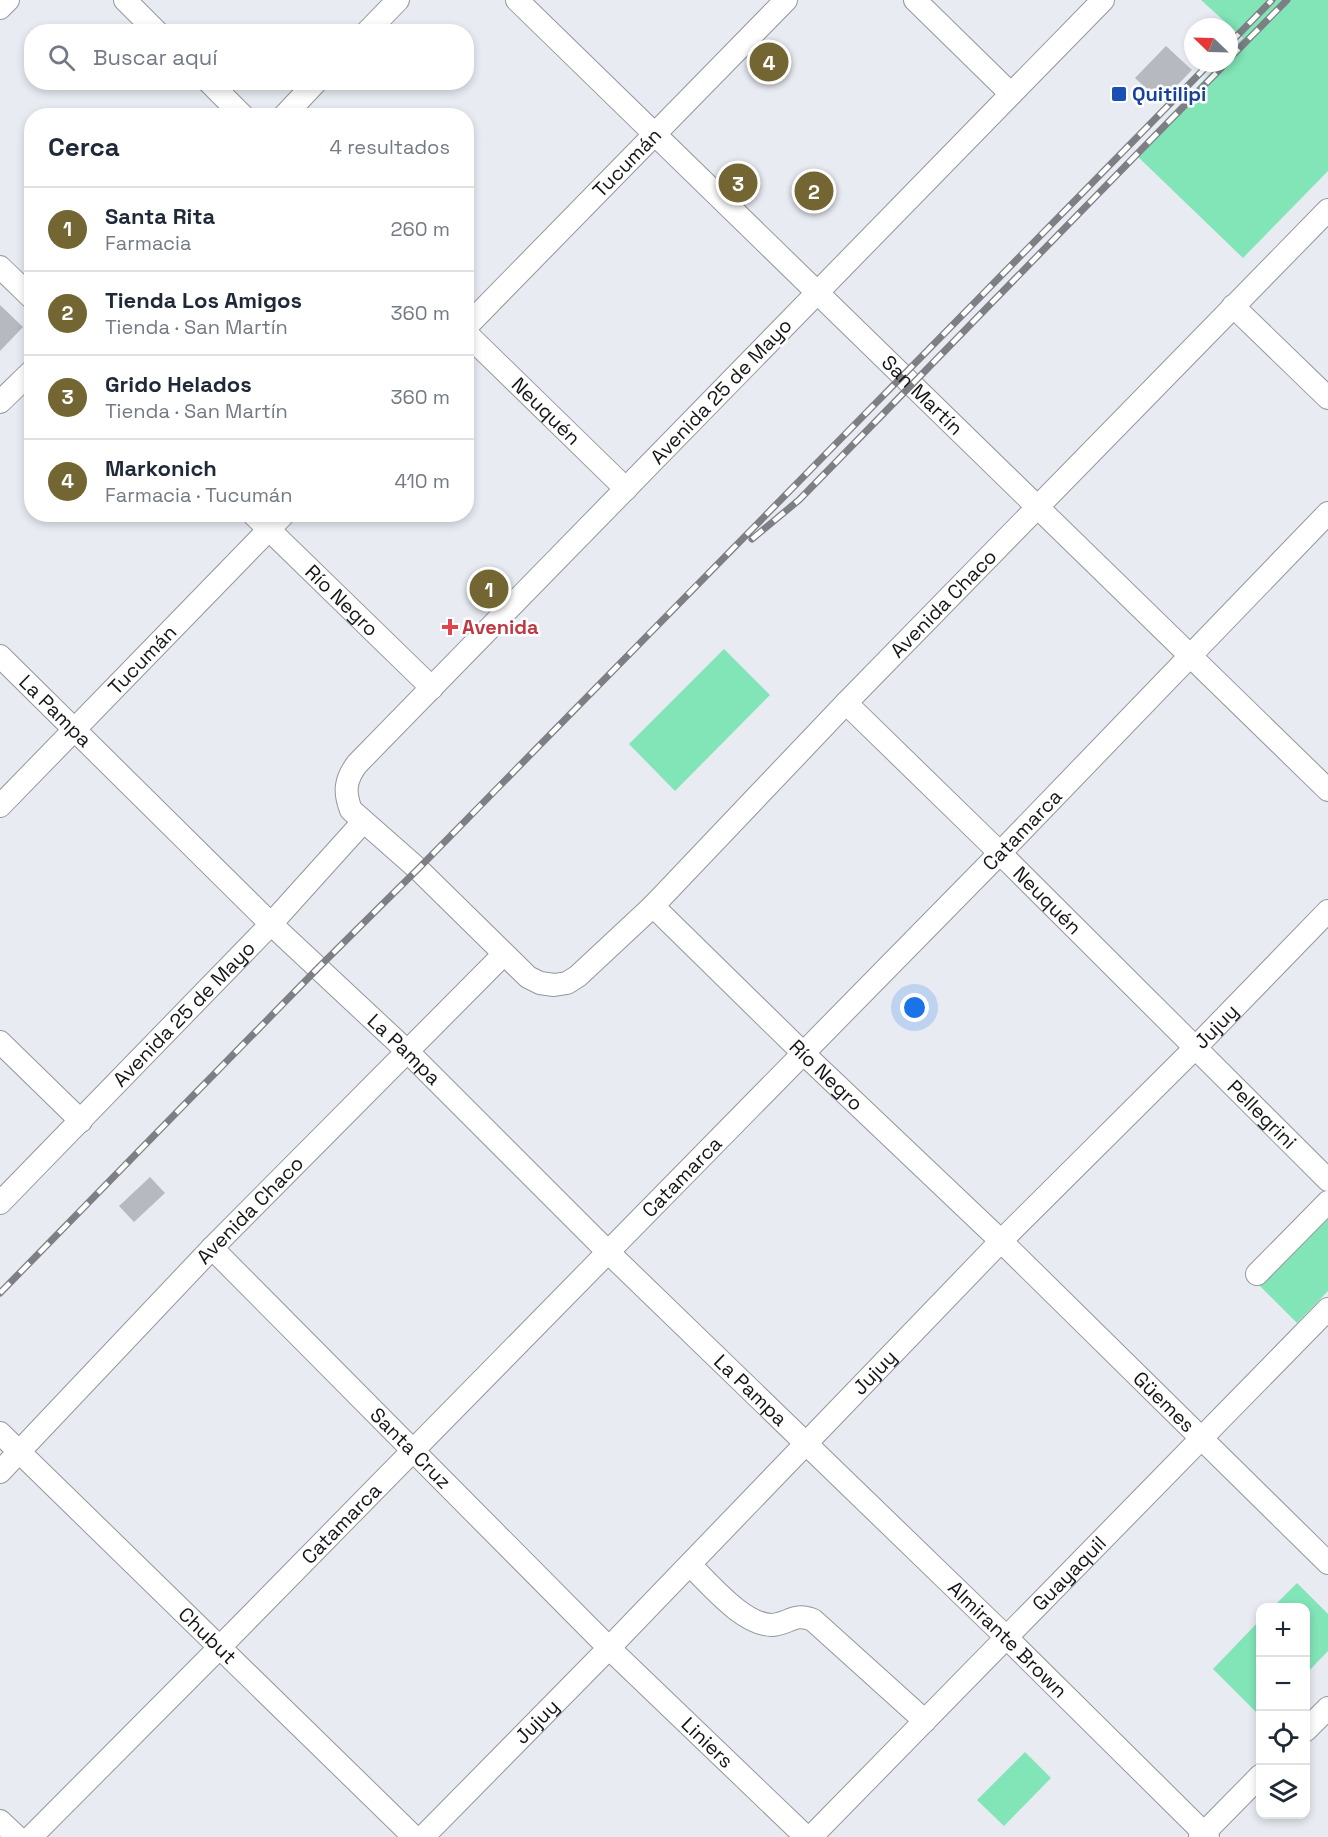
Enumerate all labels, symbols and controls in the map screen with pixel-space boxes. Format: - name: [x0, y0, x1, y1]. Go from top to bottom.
- north arrow: [1184, 18, 1238, 72]
- search box: [24, 24, 474, 90]
- pin: 4: [750, 40, 788, 84]
- icon: search: [45, 41, 78, 74]
- text: Buscar aquí: [93, 43, 218, 71]
- place label: Quitilipi: [1132, 81, 1206, 107]
- marker: Quitilipi: [1110, 85, 1128, 103]
- street label: Tucumán: [587, 122, 667, 203]
- text: Cerca: [48, 130, 120, 164]
- text: 4 resultados: [330, 134, 450, 160]
- pin: 3: [718, 160, 758, 206]
- pin: 2: [794, 168, 834, 213]
- text: Santa Rita: [105, 202, 215, 230]
- text: 1: [63, 216, 72, 242]
- text: 260 m: [391, 216, 450, 242]
- text: Farmacia: [105, 230, 191, 256]
- text: Tienda Los Amigos: [105, 286, 302, 314]
- text: 2: [62, 300, 73, 326]
- text: 360 m: [391, 300, 450, 326]
- street label: Avenida 25 de Mayo: [645, 312, 797, 470]
- text: Tienda · San Martín: [105, 314, 288, 340]
- street label: San Martín: [876, 349, 969, 441]
- text: Grido Helados: [105, 370, 252, 398]
- street label: Neuquén: [506, 372, 586, 451]
- text: 3: [61, 384, 74, 410]
- text: 360 m: [391, 384, 450, 410]
- text: Tienda · San Martín: [105, 398, 288, 424]
- text: Markonich: [105, 454, 217, 482]
- text: 4: [61, 468, 74, 494]
- text: 410 m: [394, 468, 450, 494]
- text: Farmacia · Tucumán: [105, 482, 293, 508]
- street label: Avenida Chaco: [884, 544, 1002, 663]
- street label: Río Negro: [300, 559, 384, 642]
- pin: 1: [470, 566, 508, 612]
- place label: Avenida: [462, 614, 539, 640]
- street label: Tucumán: [102, 619, 182, 700]
- marker: Avenida: [443, 620, 457, 634]
- street label: La Pampa: [13, 669, 97, 753]
- street label: Catamarca: [977, 784, 1068, 876]
- street label: Neuquén: [1008, 861, 1087, 940]
- street label: Avenida 25 de Mayo: [107, 935, 261, 1092]
- your location: [900, 993, 929, 1022]
- street label: Jujuy: [1188, 998, 1244, 1055]
- street label: La Pampa: [362, 1008, 447, 1091]
- street label: Río Negro: [784, 1034, 869, 1116]
- street label: Pellegrini: [1222, 1074, 1302, 1154]
- street label: Catamarca: [636, 1131, 727, 1223]
- street label: Avenida Chaco: [191, 1150, 309, 1270]
- street label: Jujuy: [847, 1344, 902, 1400]
- street label: La Pampa: [708, 1349, 793, 1432]
- street label: Güemes: [1128, 1365, 1201, 1438]
- street label: Santa Cruz: [365, 1402, 457, 1494]
- street label: Catamarca: [296, 1477, 387, 1570]
- street label: Guayaquil: [1027, 1530, 1112, 1616]
- street label: Almirante Brown: [943, 1575, 1073, 1703]
- street label: Chubut: [173, 1601, 242, 1670]
- map controls: [1256, 1603, 1310, 1819]
- button: +: [1256, 1603, 1310, 1657]
- button: −: [1256, 1657, 1310, 1711]
- street label: Jujuy: [509, 1694, 565, 1750]
- street label: Liniers: [676, 1711, 739, 1774]
- button: locate: [1256, 1711, 1310, 1765]
- button: layers: [1256, 1765, 1310, 1819]

